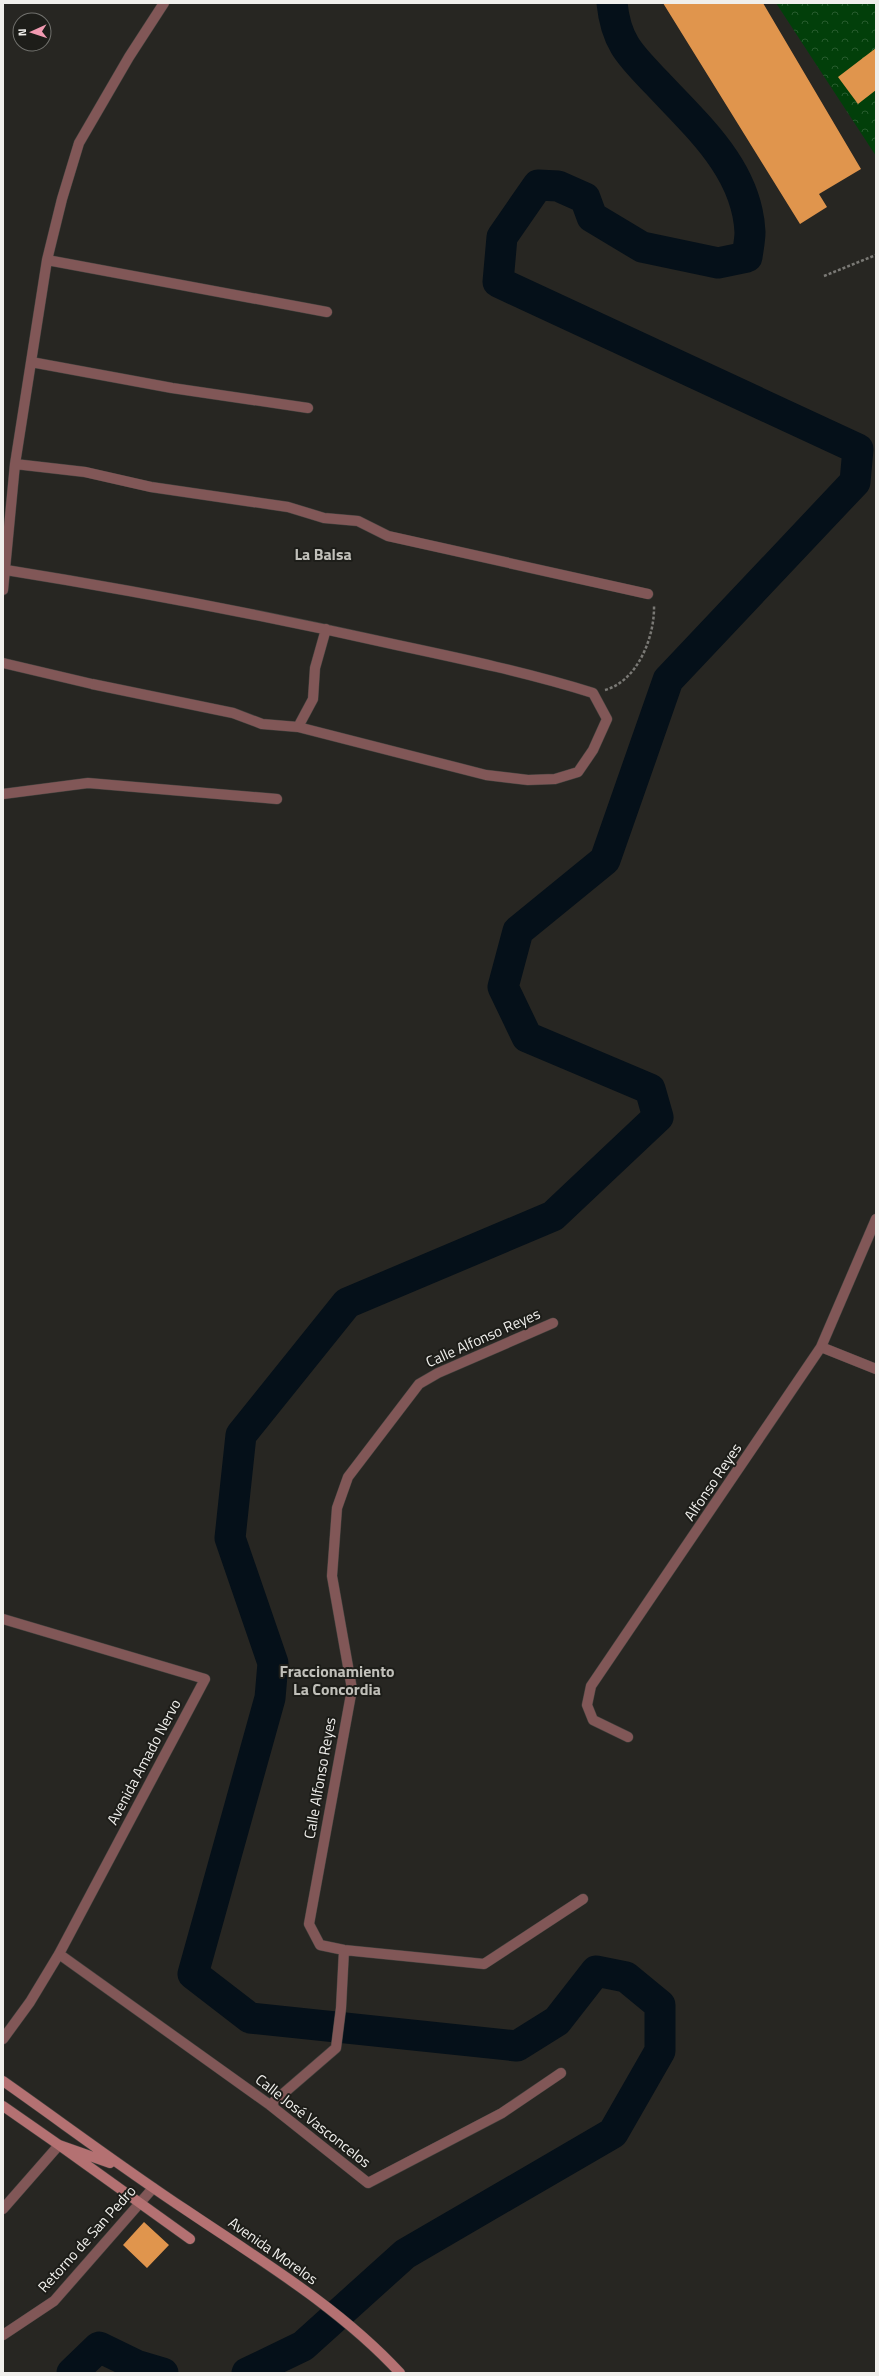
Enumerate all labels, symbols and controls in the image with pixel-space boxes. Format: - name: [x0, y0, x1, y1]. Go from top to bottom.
- north arrow: [12, 12, 52, 52]
- text: N: [14, 28, 30, 37]
- district label: La Balsa: [294, 542, 352, 566]
- street label: Calle Alfonso Reyes: [422, 1302, 544, 1373]
- street label: Alfonso Reyes: [678, 1438, 747, 1525]
- district label: Fraccionamiento La Concordia: [279, 1659, 395, 1701]
- street label: Avenida Amado Nervo: [101, 1695, 186, 1829]
- street label: Calle Alfonso Reyes: [297, 1715, 342, 1841]
- street label: Calle José Vasconcelos: [251, 2068, 376, 2173]
- street label: Retorno de San Pedro: [32, 2180, 141, 2297]
- street label: Avenida Morelos: [224, 2211, 323, 2290]

